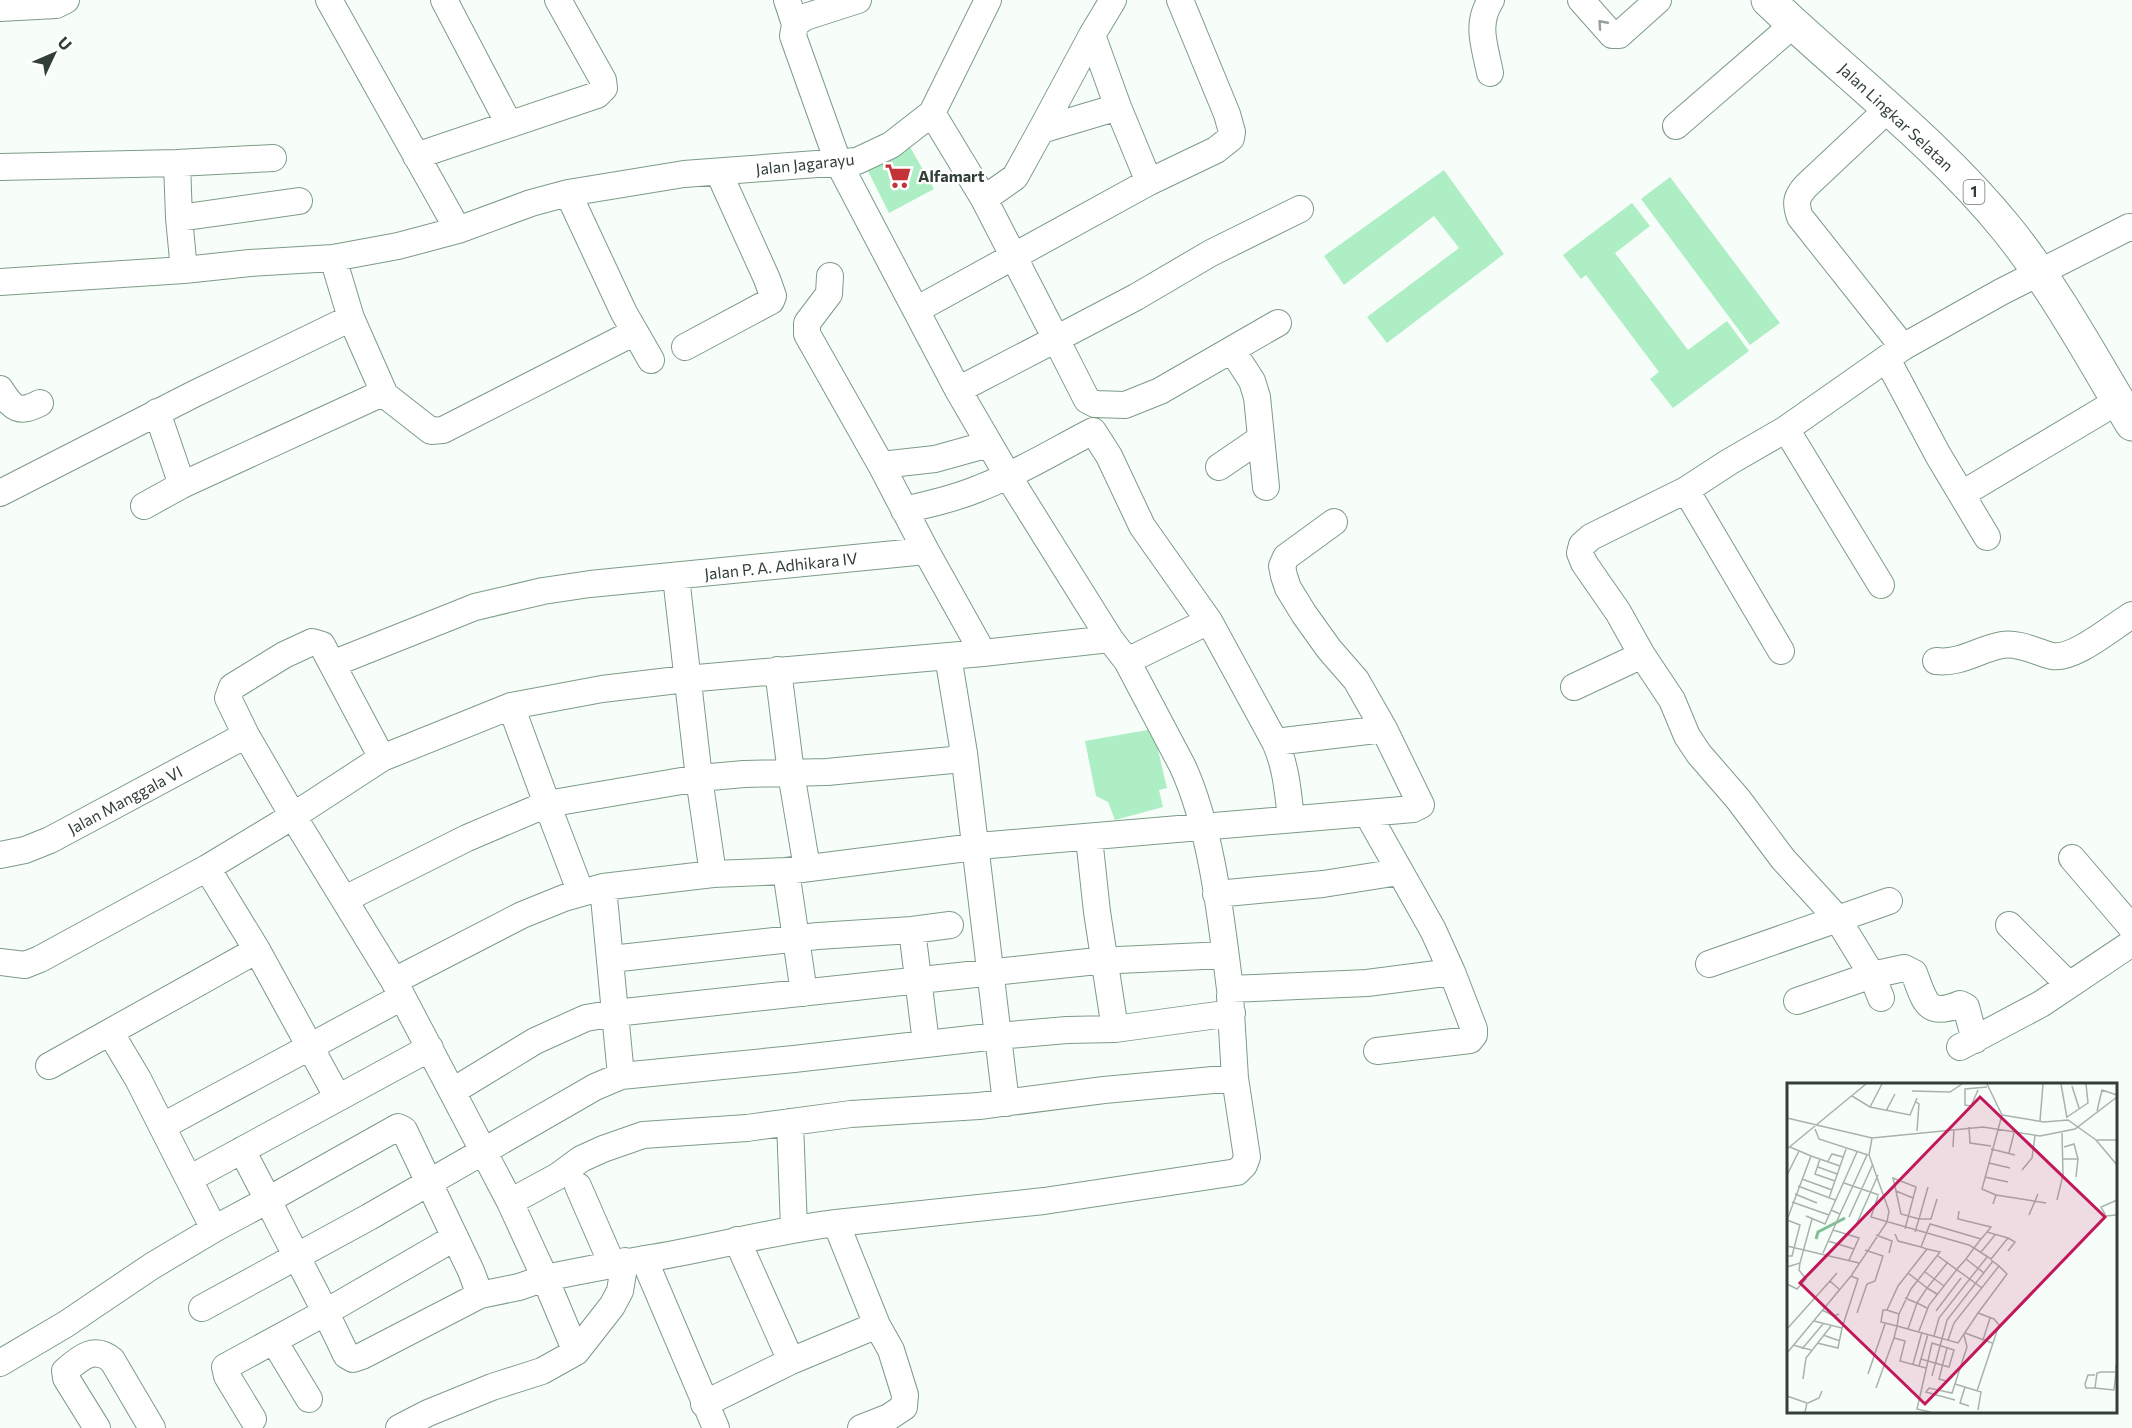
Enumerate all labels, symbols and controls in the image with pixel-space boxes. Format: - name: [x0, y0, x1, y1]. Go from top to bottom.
- one-way arrow: [1598, 20, 1609, 31]
- north arrow: [24, 24, 84, 84]
- text: U: [54, 32, 76, 54]
- street label: Jalan Lingkar Selatan: [1835, 59, 1958, 175]
- street label: Jalan Jagarayu: [755, 149, 855, 178]
- supermarket icon: Alfamart: [883, 161, 913, 191]
- place label: Alfamart: [918, 166, 985, 185]
- road number: 1: [1964, 180, 1984, 204]
- street label: Jalan P. A. Adhikara IV: [703, 548, 859, 583]
- street label: Jalan Manggala VI: [64, 761, 185, 838]
- inset map: [1787, 1083, 2117, 1413]

